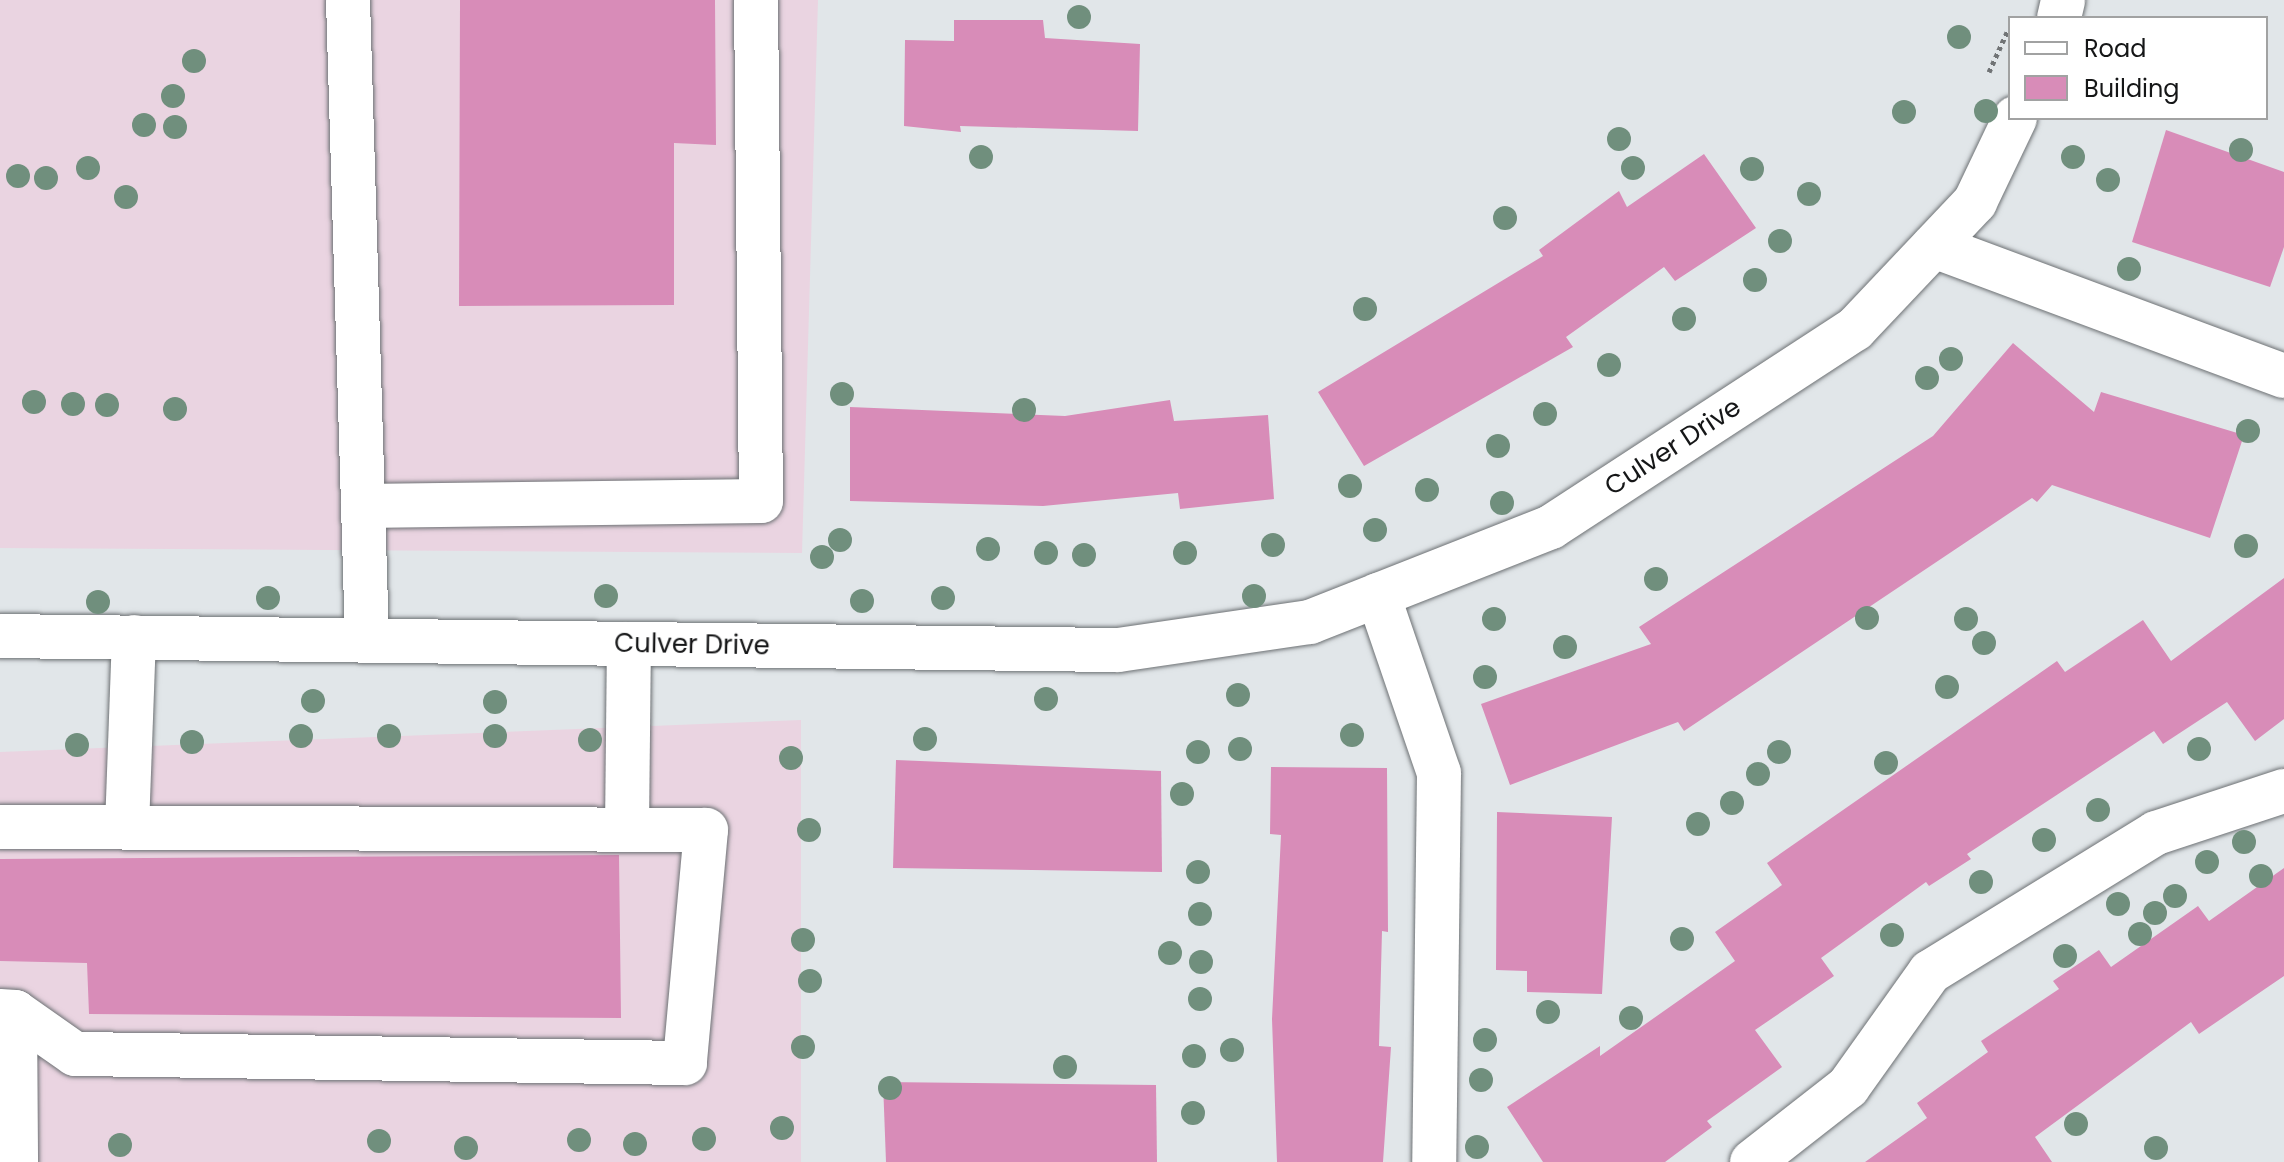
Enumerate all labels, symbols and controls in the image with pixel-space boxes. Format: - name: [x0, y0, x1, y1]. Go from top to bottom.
- legend: [2008, 16, 2268, 120]
- text: Road: [2084, 32, 2146, 65]
- text: Building: [2084, 72, 2180, 105]
- street label: Culver Drive: [1599, 392, 1747, 502]
- street label: Culver Drive: [614, 628, 770, 662]

